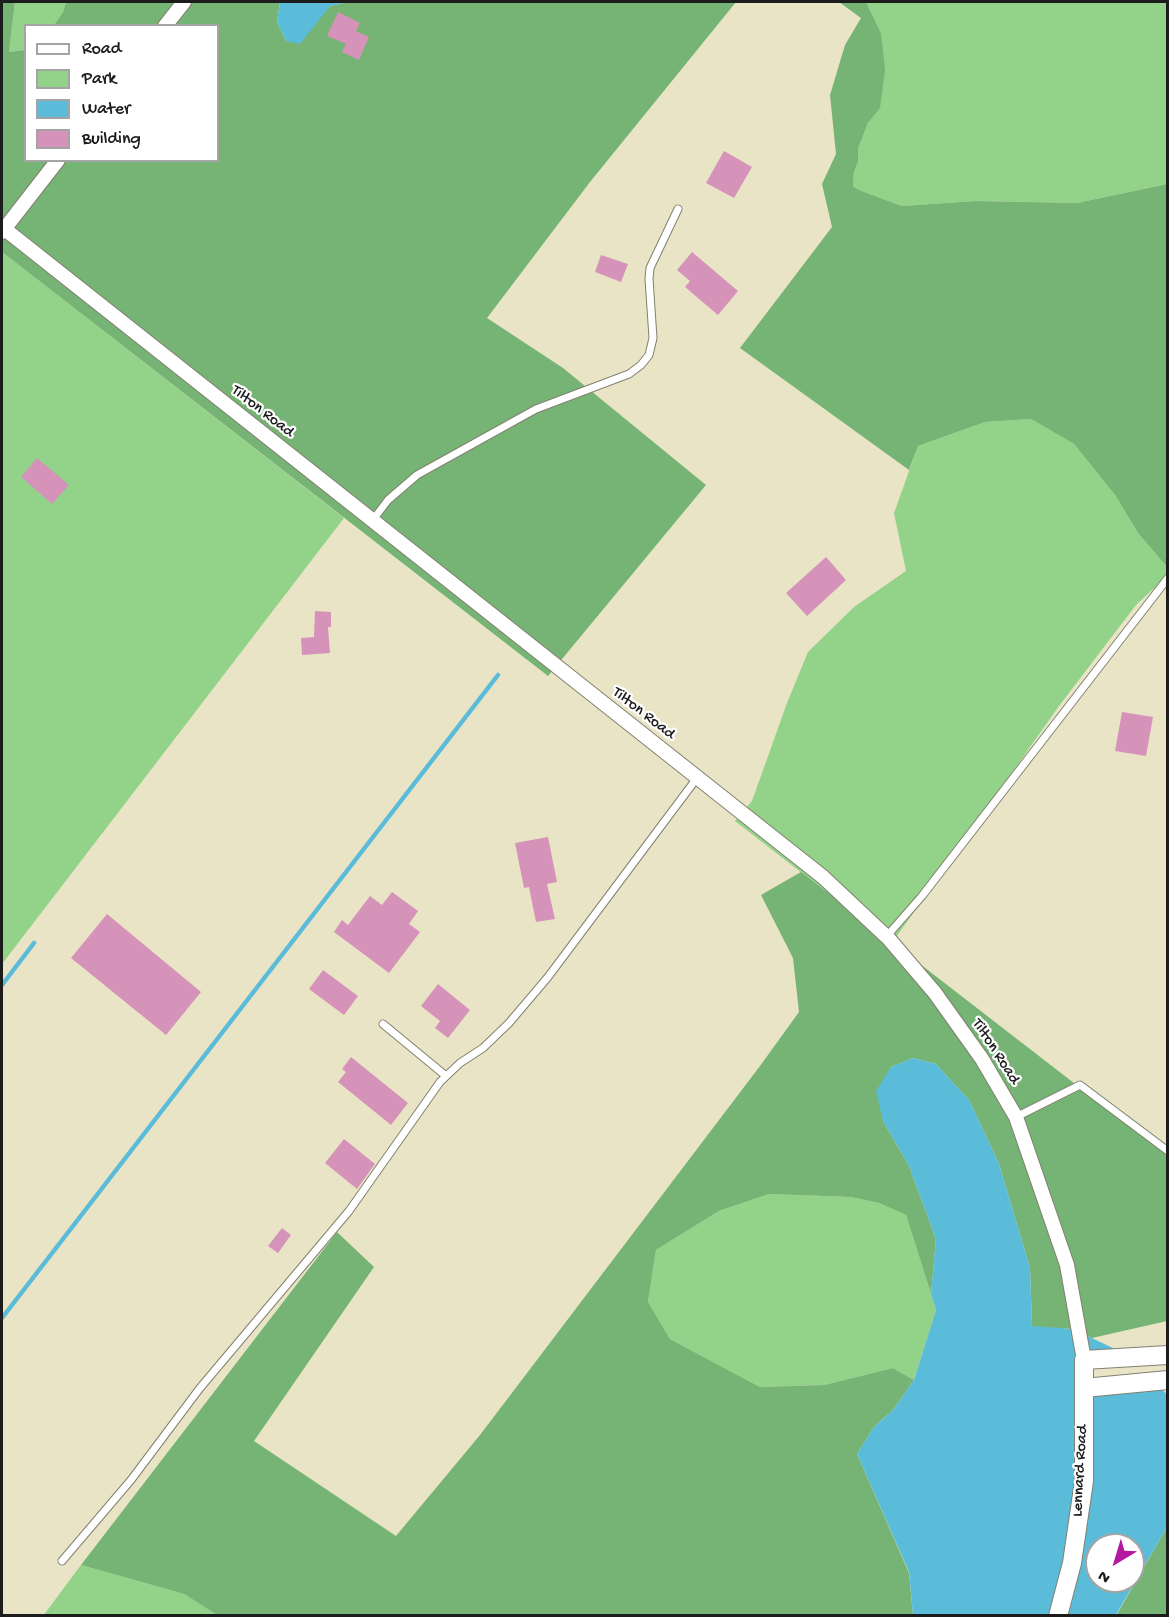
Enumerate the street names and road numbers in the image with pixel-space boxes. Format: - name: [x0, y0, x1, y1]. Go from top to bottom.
- street label: Tilton Road: [227, 382, 297, 442]
- street label: Tilton Road: [608, 684, 678, 744]
- street label: Tilton Road: [967, 1016, 1023, 1088]
- street label: Lennard Road: [1069, 1425, 1093, 1517]

